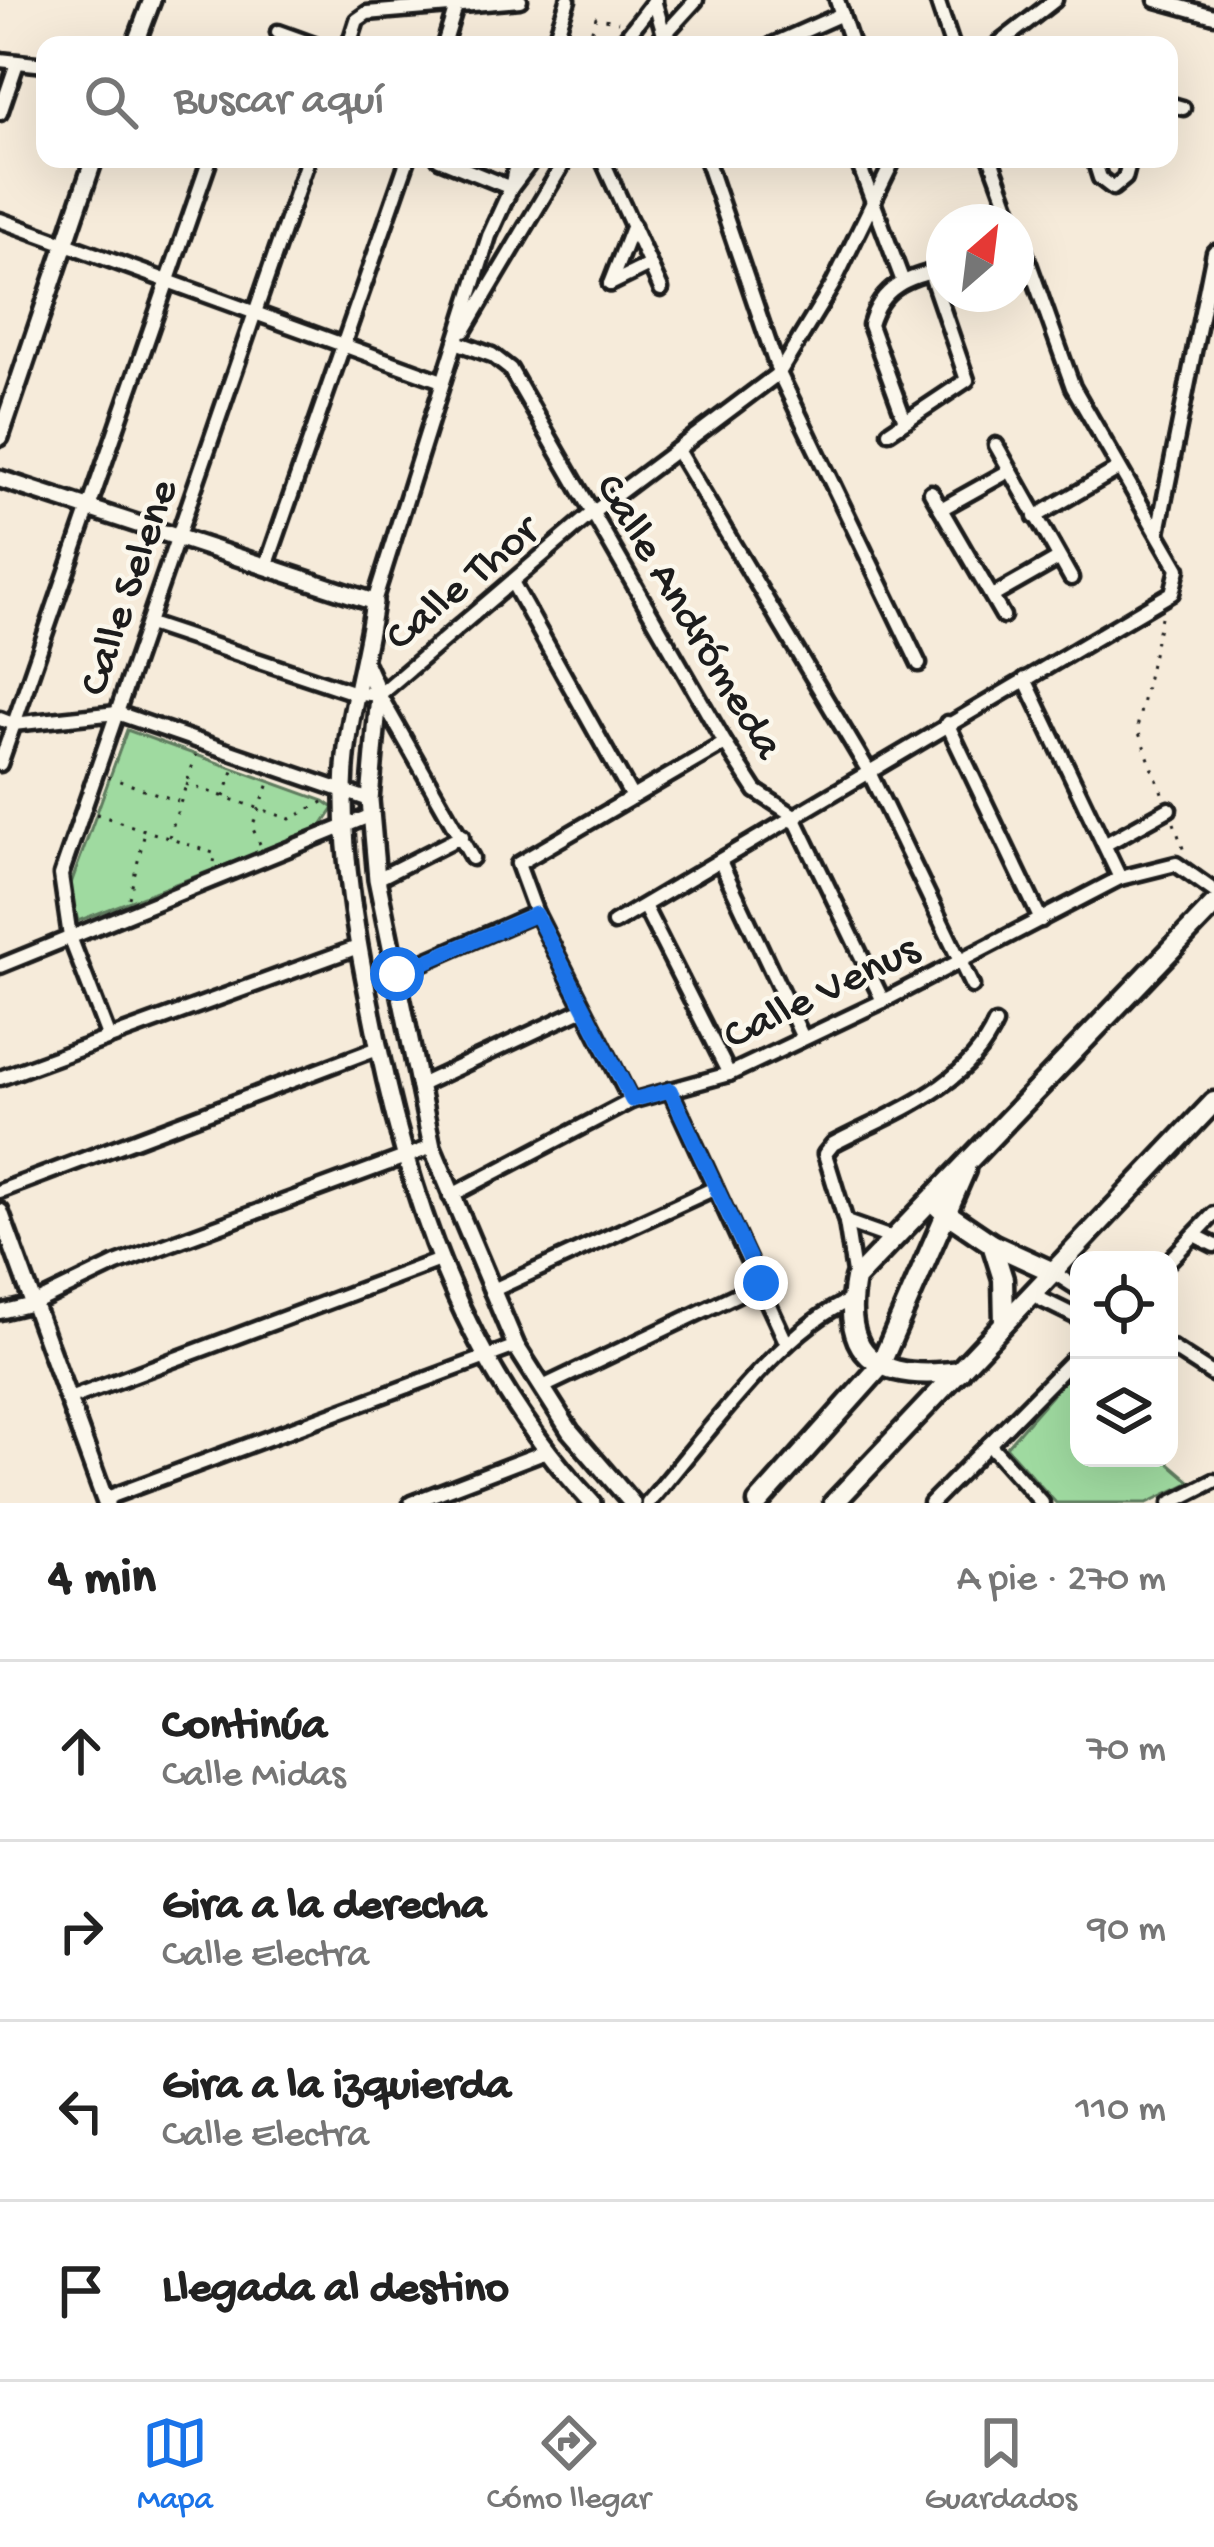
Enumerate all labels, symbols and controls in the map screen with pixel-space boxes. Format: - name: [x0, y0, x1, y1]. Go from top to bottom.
- search box: [36, 36, 1178, 168]
- icon: search: [78, 69, 144, 135]
- text: Buscar aquí: [174, 76, 384, 129]
- north arrow: [926, 204, 1034, 312]
- street label: Calle Andrómeda: [581, 466, 794, 772]
- street label: Calle Selene: [69, 473, 193, 703]
- street label: Calle Thor: [376, 504, 554, 665]
- street label: Calle Venus: [716, 924, 930, 1065]
- route start: [370, 947, 424, 1001]
- map controls: [1070, 1251, 1178, 1467]
- button: locate: [1070, 1251, 1178, 1359]
- route end: [734, 1256, 788, 1310]
- button: layers: [1070, 1359, 1178, 1467]
- text: 4 min: [48, 1551, 156, 1611]
- text: A pie · 270 m: [957, 1558, 1166, 1604]
- text: Continúa: [162, 1701, 327, 1754]
- icon: ahead: [48, 1718, 114, 1784]
- text: 70 m: [1087, 1728, 1166, 1774]
- text: Calle Midas: [162, 1754, 346, 1800]
- text: Gira a la derecha: [162, 1881, 486, 1934]
- icon: right: [48, 1898, 114, 1964]
- text: 90 m: [1087, 1908, 1166, 1954]
- text: Calle Electra: [162, 1934, 369, 1980]
- text: Gira a la izquierda: [162, 2061, 511, 2114]
- icon: left: [48, 2078, 114, 2144]
- text: 110 m: [1075, 2088, 1166, 2134]
- text: Calle Electra: [162, 2114, 369, 2160]
- icon: arrive: [48, 2258, 114, 2324]
- text: Llegada al destino: [162, 2264, 509, 2317]
- tab: Mapa: [137, 2410, 213, 2520]
- tab: Cómo llegar: [487, 2410, 650, 2520]
- tab: Guardados: [924, 2410, 1077, 2520]

